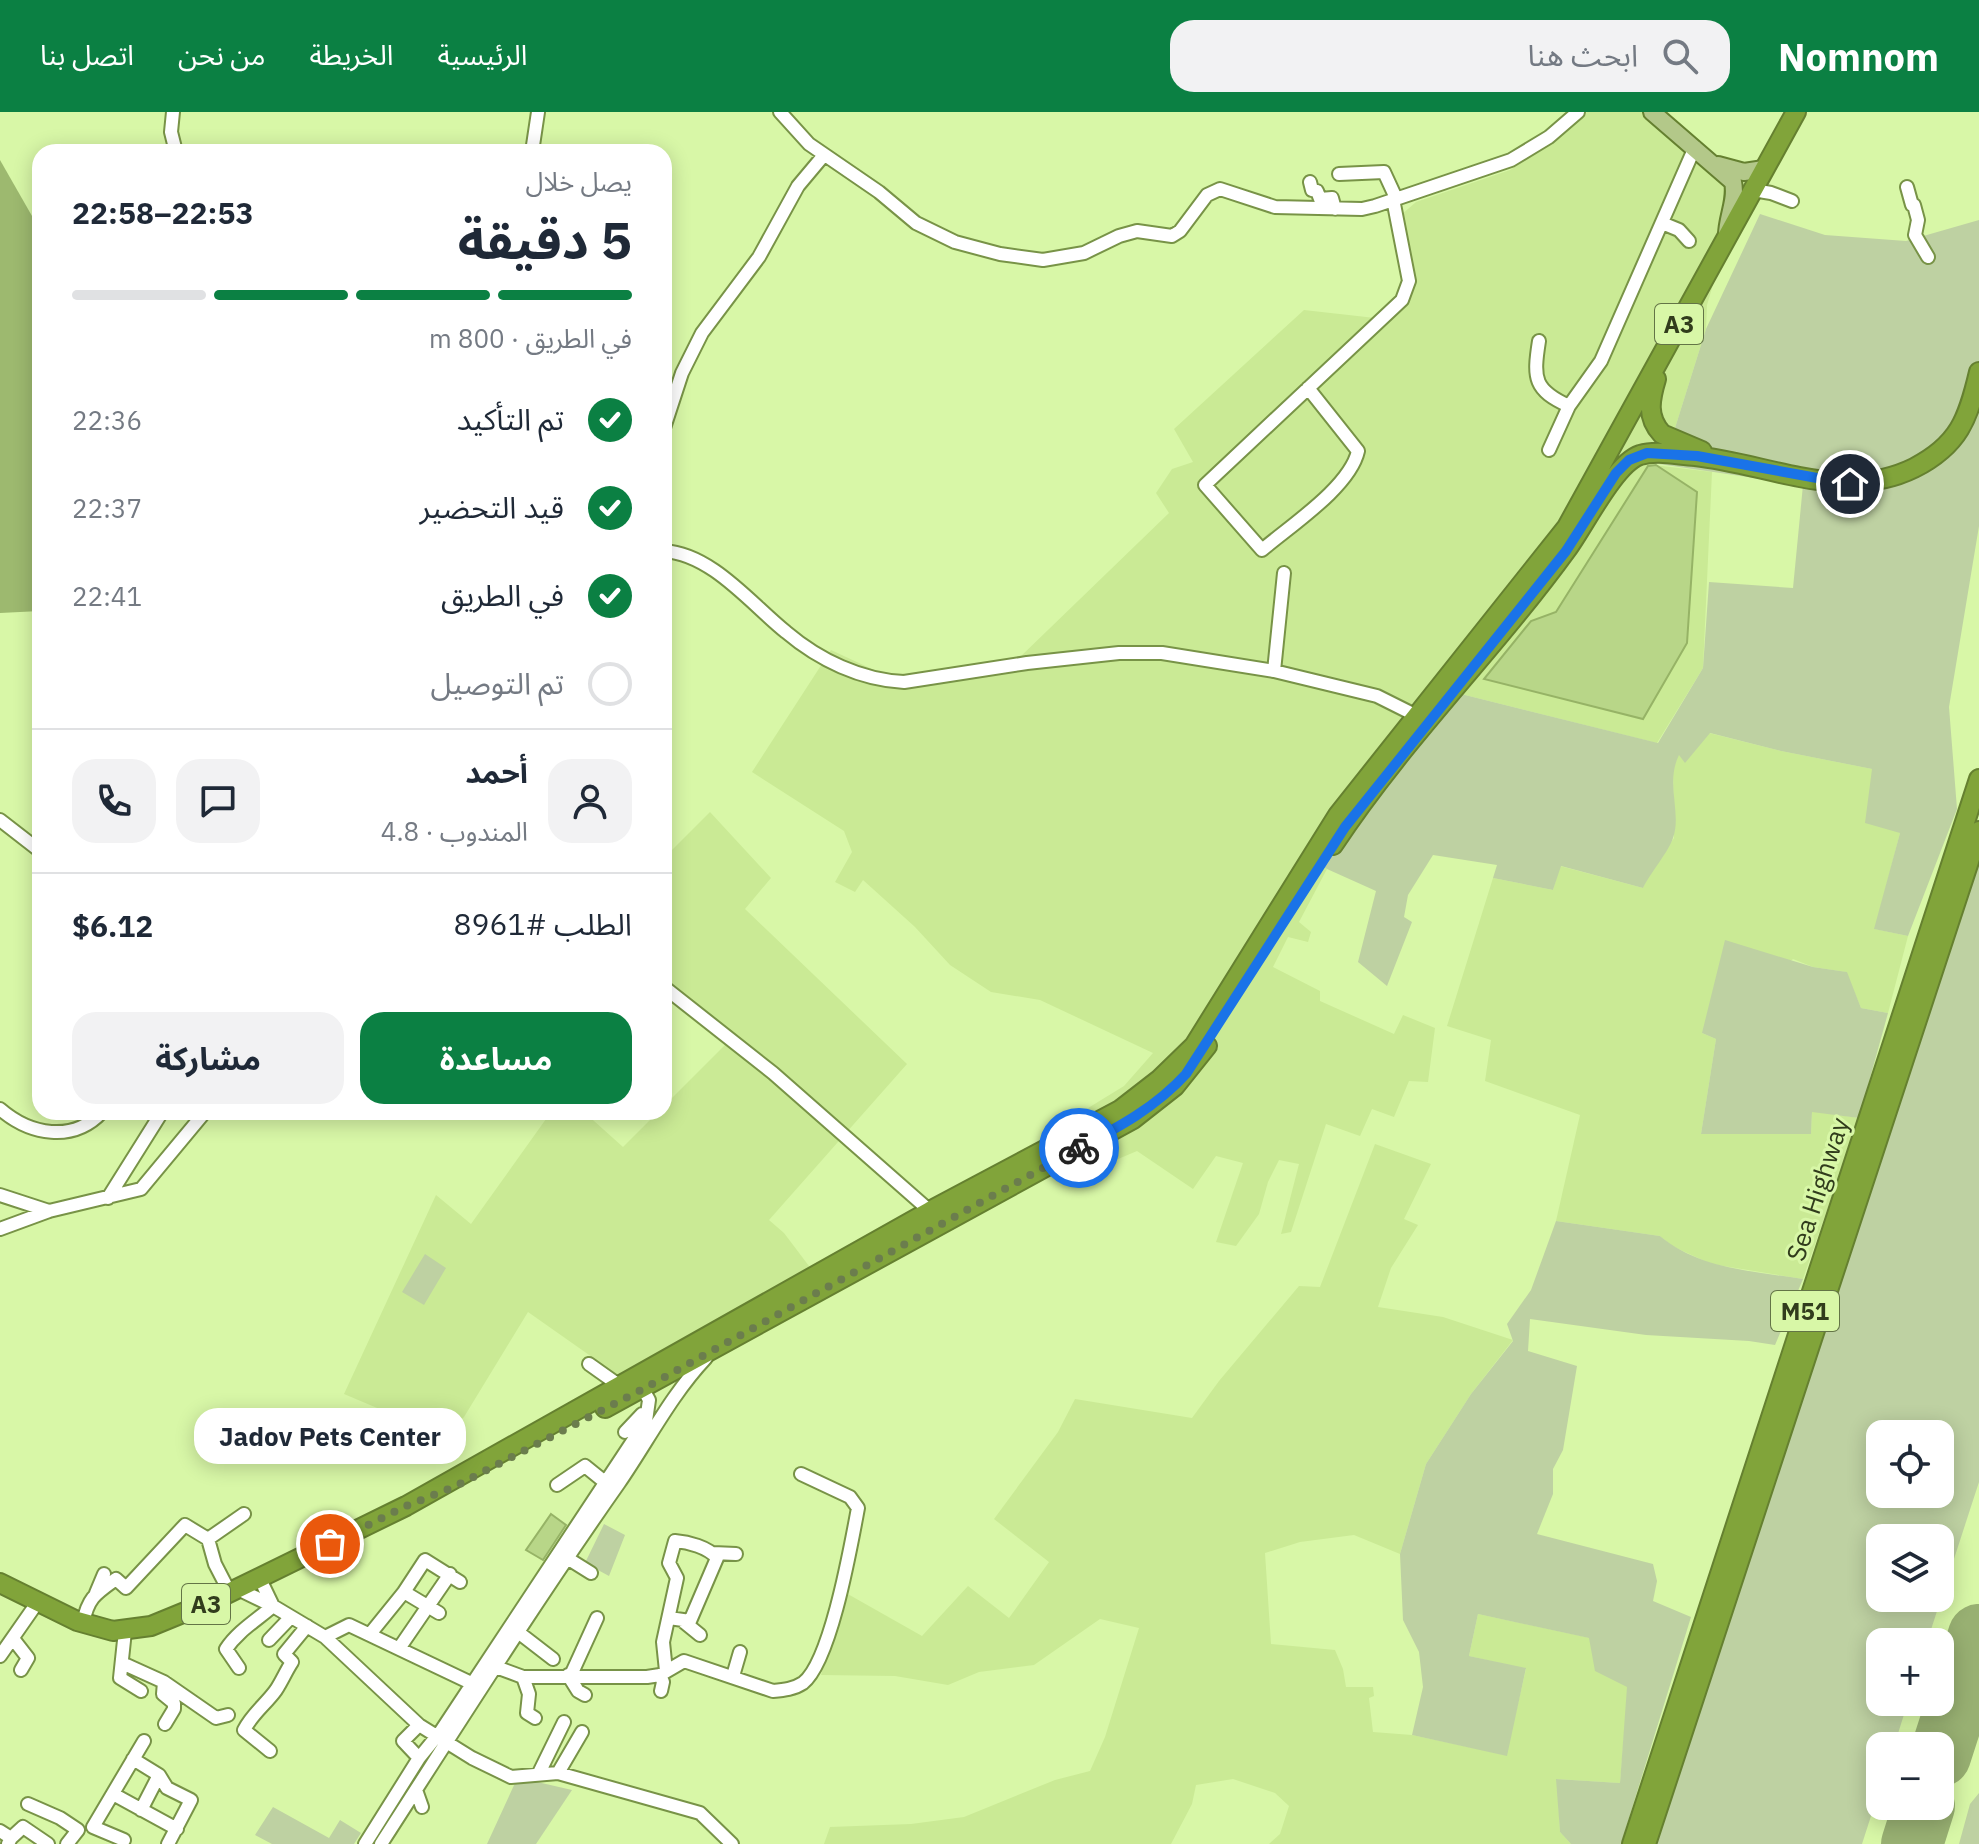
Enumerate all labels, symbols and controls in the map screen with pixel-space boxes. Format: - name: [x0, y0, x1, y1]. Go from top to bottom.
- search box: [1170, 20, 1730, 92]
- text: Nomnom: [1778, 32, 1939, 81]
- icon: search: [1658, 34, 1702, 78]
- text: ابحث هنا: [1528, 35, 1638, 74]
- text: اتصل بنا: [40, 36, 134, 73]
- text: من نحن: [178, 36, 266, 73]
- text: الخريطة: [310, 36, 393, 73]
- text: الرئيسية: [437, 36, 527, 73]
- text: يصل خلال: [525, 164, 632, 198]
- text: 22:53–22:58: [72, 193, 253, 232]
- text: 5 دقيقة: [458, 206, 632, 273]
- road number: A3: [1655, 304, 1703, 344]
- text: في الطريق · 800 m: [429, 321, 632, 355]
- icon: check: [588, 398, 632, 442]
- text: تم التأكيد: [457, 399, 564, 438]
- text: 22:36: [72, 403, 142, 437]
- pin: [1816, 450, 1884, 518]
- icon: home: [1828, 462, 1872, 506]
- icon: check: [588, 486, 632, 530]
- text: قيد التحضير: [420, 487, 564, 526]
- text: 22:37: [72, 491, 142, 525]
- icon: check: [588, 574, 632, 618]
- text: في الطريق: [441, 575, 564, 614]
- text: 22:41: [72, 579, 142, 613]
- text: تم التوصيل: [431, 663, 564, 702]
- text: أحمد: [465, 752, 528, 791]
- button: phone: [72, 759, 156, 843]
- button: chat: [176, 759, 260, 843]
- button: person: [548, 759, 632, 843]
- text: المندوب · 4.8: [381, 814, 528, 848]
- text: الطلب #8961: [454, 904, 632, 943]
- text: $6.12: [72, 906, 153, 945]
- button: مشاركة: [72, 1012, 344, 1104]
- button: مساعدة: [360, 1012, 632, 1104]
- courier: [1039, 1108, 1119, 1188]
- street label: Sea Highway: [1778, 1113, 1856, 1265]
- icon: bike: [1057, 1126, 1101, 1170]
- road number: M51: [1771, 1291, 1839, 1331]
- callout: Jadov Pets Center: [194, 1408, 466, 1464]
- text: Jadov Pets Center: [219, 1419, 441, 1453]
- map controls: [1866, 1420, 1954, 1820]
- button: locate: [1866, 1420, 1954, 1508]
- pin: [296, 1510, 364, 1578]
- icon: bag: [308, 1522, 352, 1566]
- button: layers: [1866, 1524, 1954, 1612]
- road number: A3: [182, 1584, 230, 1624]
- button: +: [1866, 1628, 1954, 1716]
- button: −: [1866, 1732, 1954, 1820]

